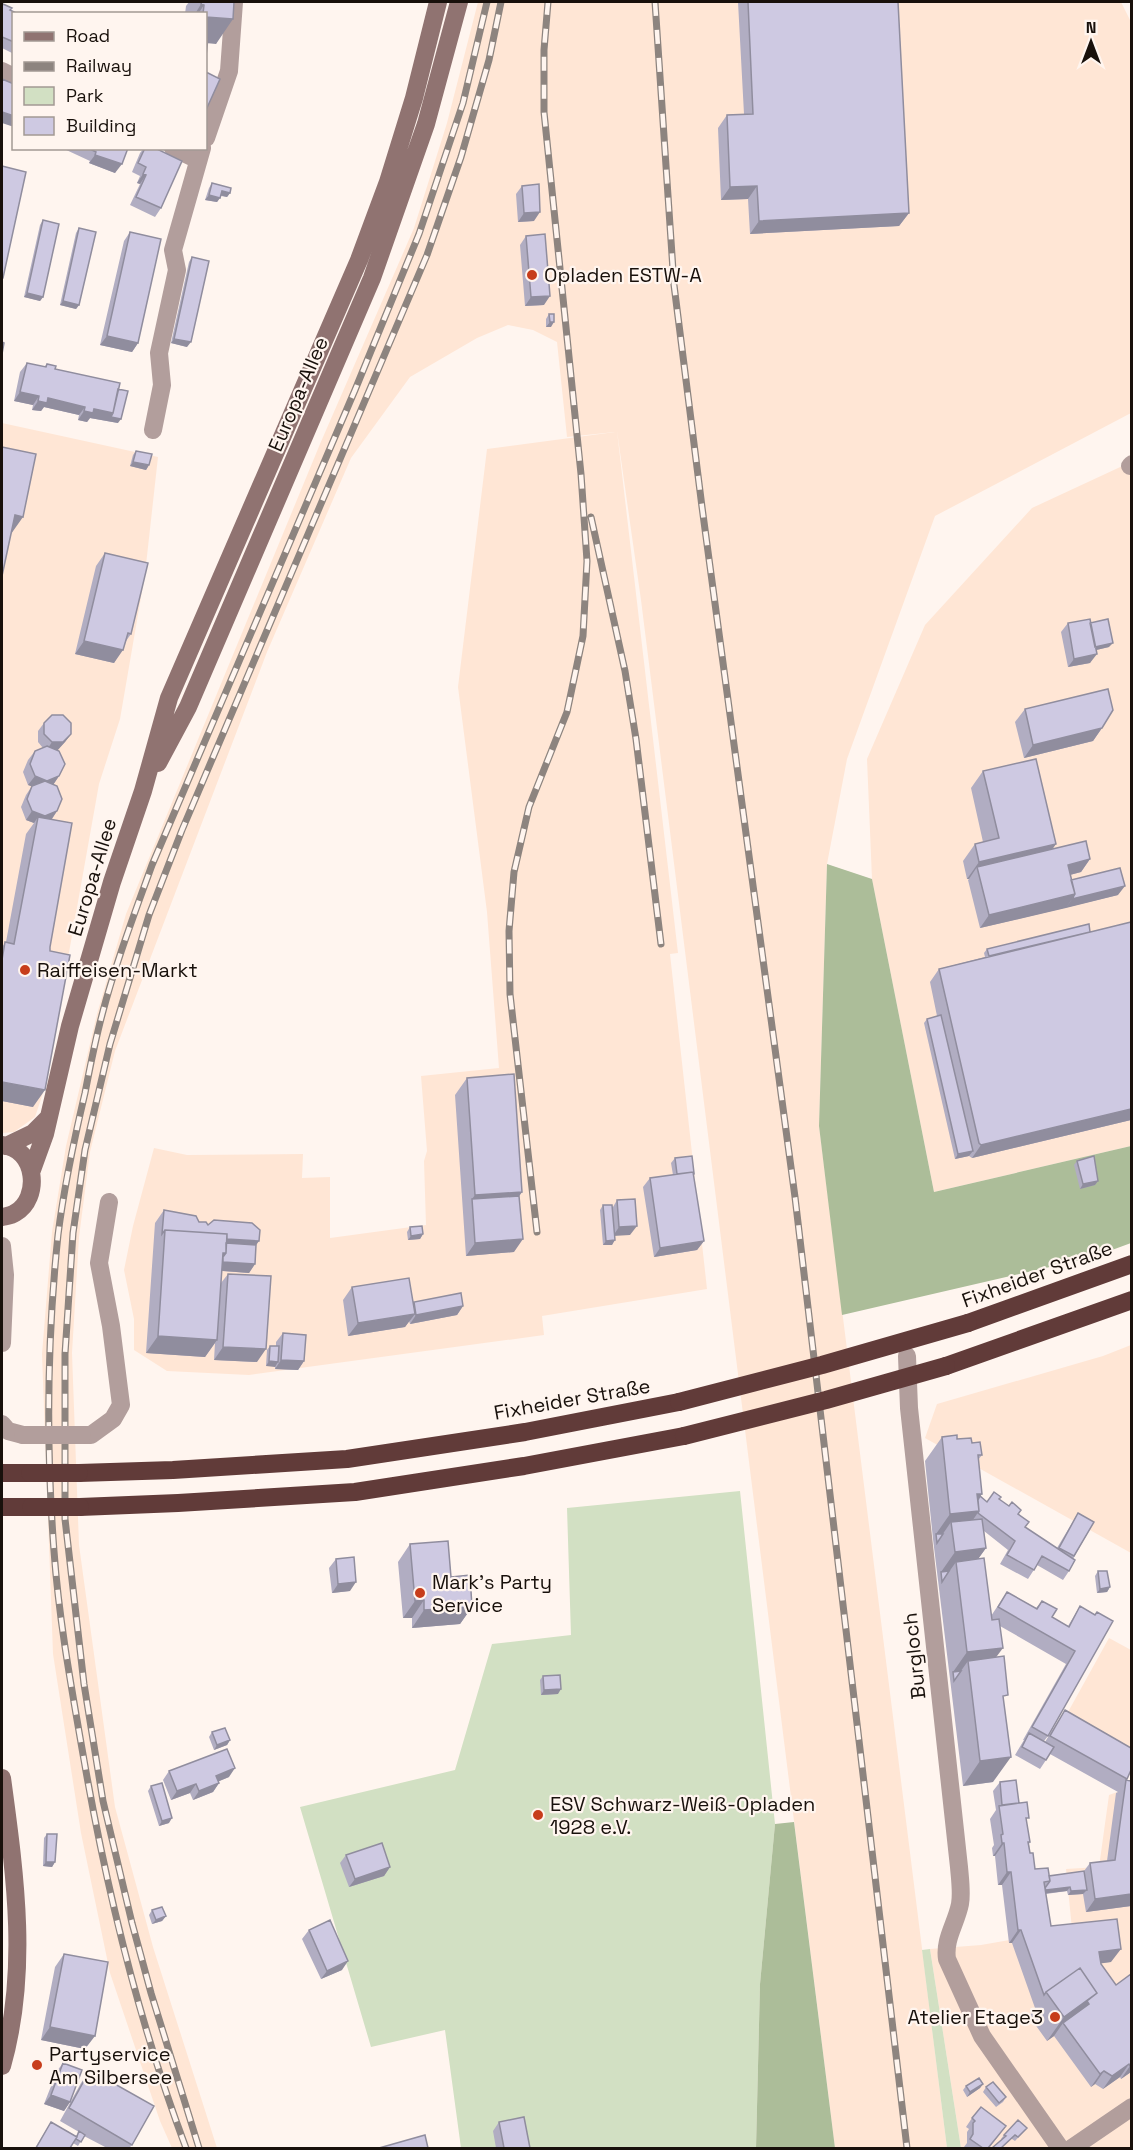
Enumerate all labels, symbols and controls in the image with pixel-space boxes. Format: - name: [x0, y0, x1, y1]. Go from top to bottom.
- legend: [12, 12, 207, 150]
- north arrow: [1061, 12, 1121, 72]
- text: N: [1086, 17, 1096, 38]
- text: Road: [66, 24, 110, 47]
- text: Railway: [66, 54, 132, 77]
- text: Park: [66, 84, 104, 107]
- text: Building: [66, 114, 136, 137]
- place label: Opladen ESTW-A: [544, 262, 702, 288]
- marker: Opladen ESTW-A: [525, 268, 539, 282]
- street label: Europa-Allee: [262, 333, 334, 455]
- street label: Europa-Allee: [62, 815, 122, 939]
- place label: Raiffeisen-Markt: [37, 957, 198, 983]
- marker: Raiffeisen-Markt: [18, 963, 32, 977]
- street label: Fixheider Straße: [958, 1235, 1116, 1313]
- street label: Fixheider Straße: [492, 1372, 652, 1426]
- place label: Mark's Party Service: [432, 1569, 552, 1618]
- marker: Mark's Party Service: [413, 1586, 427, 1600]
- street label: Burgloch: [897, 1611, 931, 1701]
- place label: ESV Schwarz-Weiß-Opladen 1928 e.V.: [550, 1791, 815, 1840]
- marker: ESV Schwarz-Weiß-Opladen 1928 e.V.: [531, 1808, 545, 1822]
- place label: Atelier Etage3: [907, 2004, 1043, 2030]
- marker: Atelier Etage3: [1048, 2010, 1062, 2024]
- place label: Partyservice Am Silbersee: [49, 2041, 172, 2090]
- marker: Partyservice Am Silbersee: [30, 2058, 44, 2072]

